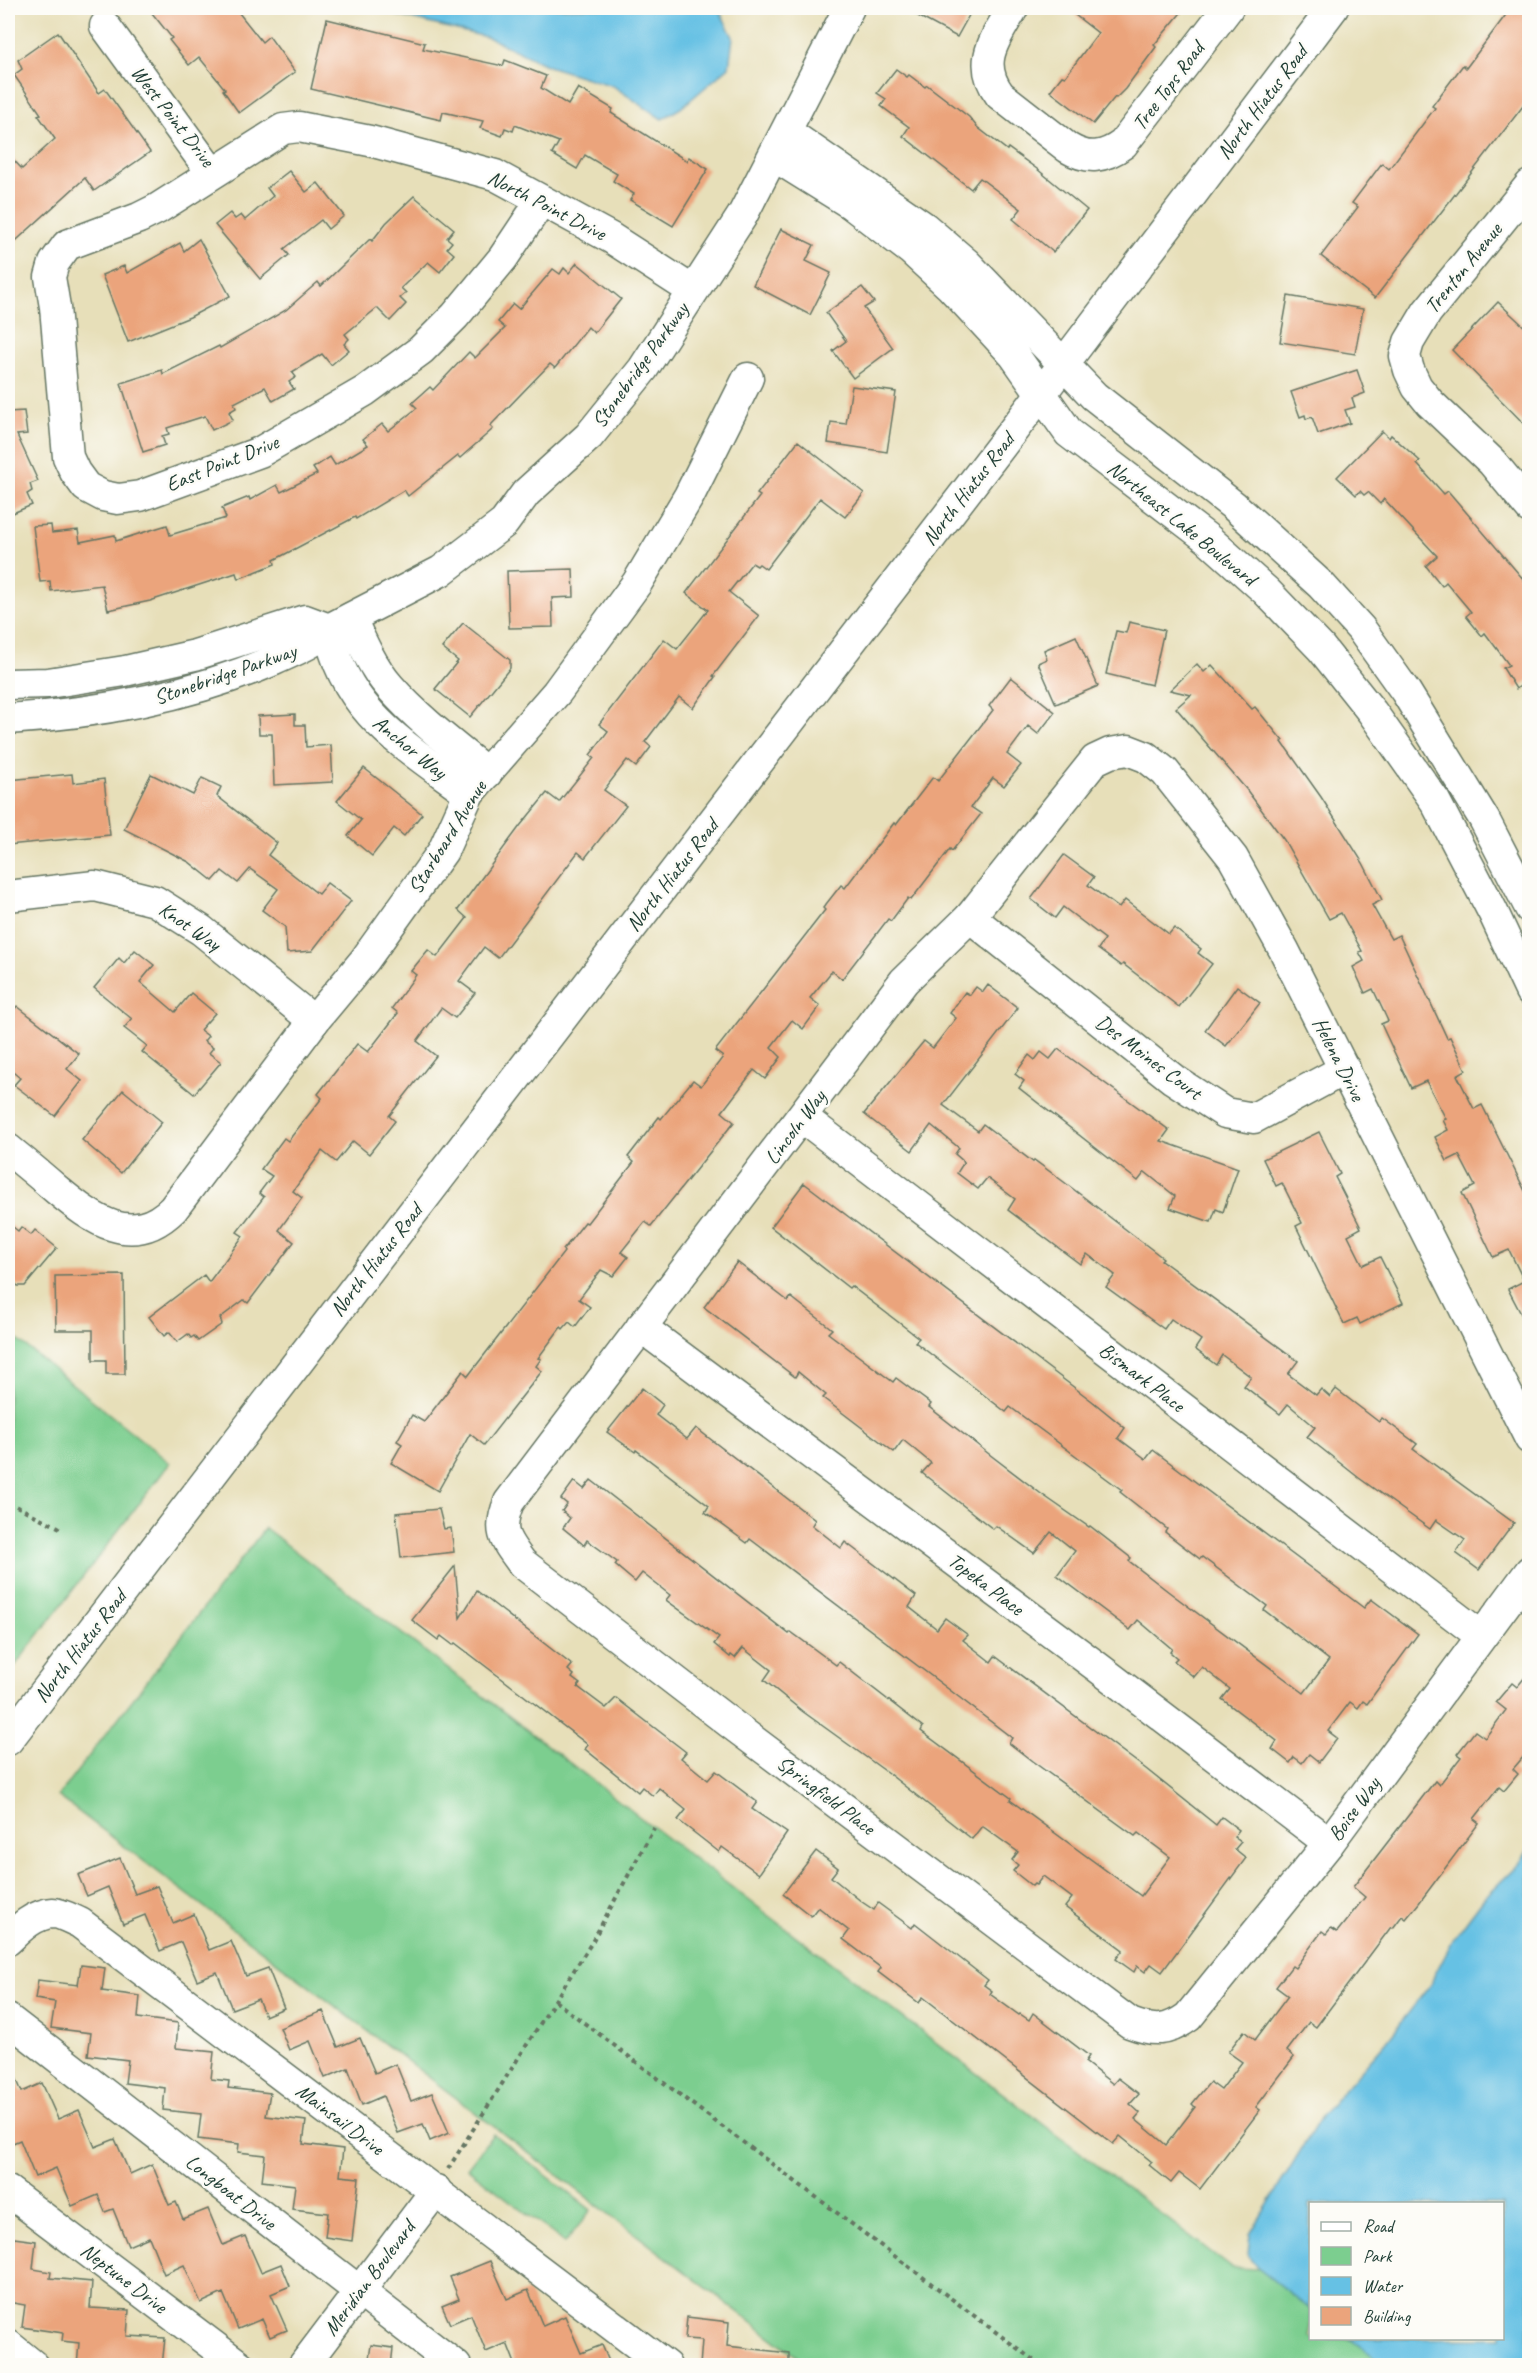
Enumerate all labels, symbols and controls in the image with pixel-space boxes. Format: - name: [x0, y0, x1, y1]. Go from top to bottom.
- street label: Tree Tops Road: [1126, 34, 1212, 135]
- street label: North Hiatus Road: [1211, 38, 1315, 164]
- street label: West Point Drive: [125, 60, 221, 173]
- street label: North Point Drive: [484, 164, 611, 246]
- street label: Trenton Avenue: [1419, 217, 1508, 319]
- street label: Stonebridge Parkway: [586, 296, 695, 433]
- street label: North Hiatus Road: [916, 425, 1022, 551]
- street label: East Point Drive: [162, 428, 283, 497]
- street label: Northeast Lake Boulevard: [1102, 455, 1265, 593]
- street label: Stonebridge Parkway: [151, 637, 301, 710]
- street label: Anchor Way: [368, 709, 454, 786]
- street label: Starboard Avenue: [402, 775, 493, 898]
- street label: North Hiatus Road: [620, 811, 726, 937]
- street label: Knot Way: [154, 896, 227, 957]
- street label: Des Moines Court: [1091, 1009, 1209, 1107]
- street label: Helena Drive: [1307, 1013, 1372, 1106]
- street label: Lincoln Way: [759, 1083, 832, 1169]
- street label: North Hiatus Road: [324, 1196, 430, 1322]
- street label: Bismark Place: [1094, 1336, 1192, 1419]
- street label: Topeka Place: [943, 1547, 1030, 1622]
- street label: North Hiatus Road: [28, 1582, 134, 1708]
- street label: Springfield Place: [772, 1750, 882, 1842]
- street label: Boise Way: [1322, 1770, 1387, 1846]
- street label: Mainsail Drive: [291, 2077, 390, 2161]
- street label: Longboat Drive: [180, 2149, 282, 2236]
- legend: [1309, 2202, 1504, 2340]
- street label: Meridian Boulevard: [317, 2212, 423, 2341]
- text: Road: [1363, 2215, 1396, 2237]
- street label: Neptune Drive: [76, 2237, 173, 2320]
- text: Park: [1363, 2245, 1393, 2267]
- text: Water: [1363, 2275, 1404, 2297]
- text: Building: [1363, 2305, 1412, 2327]

